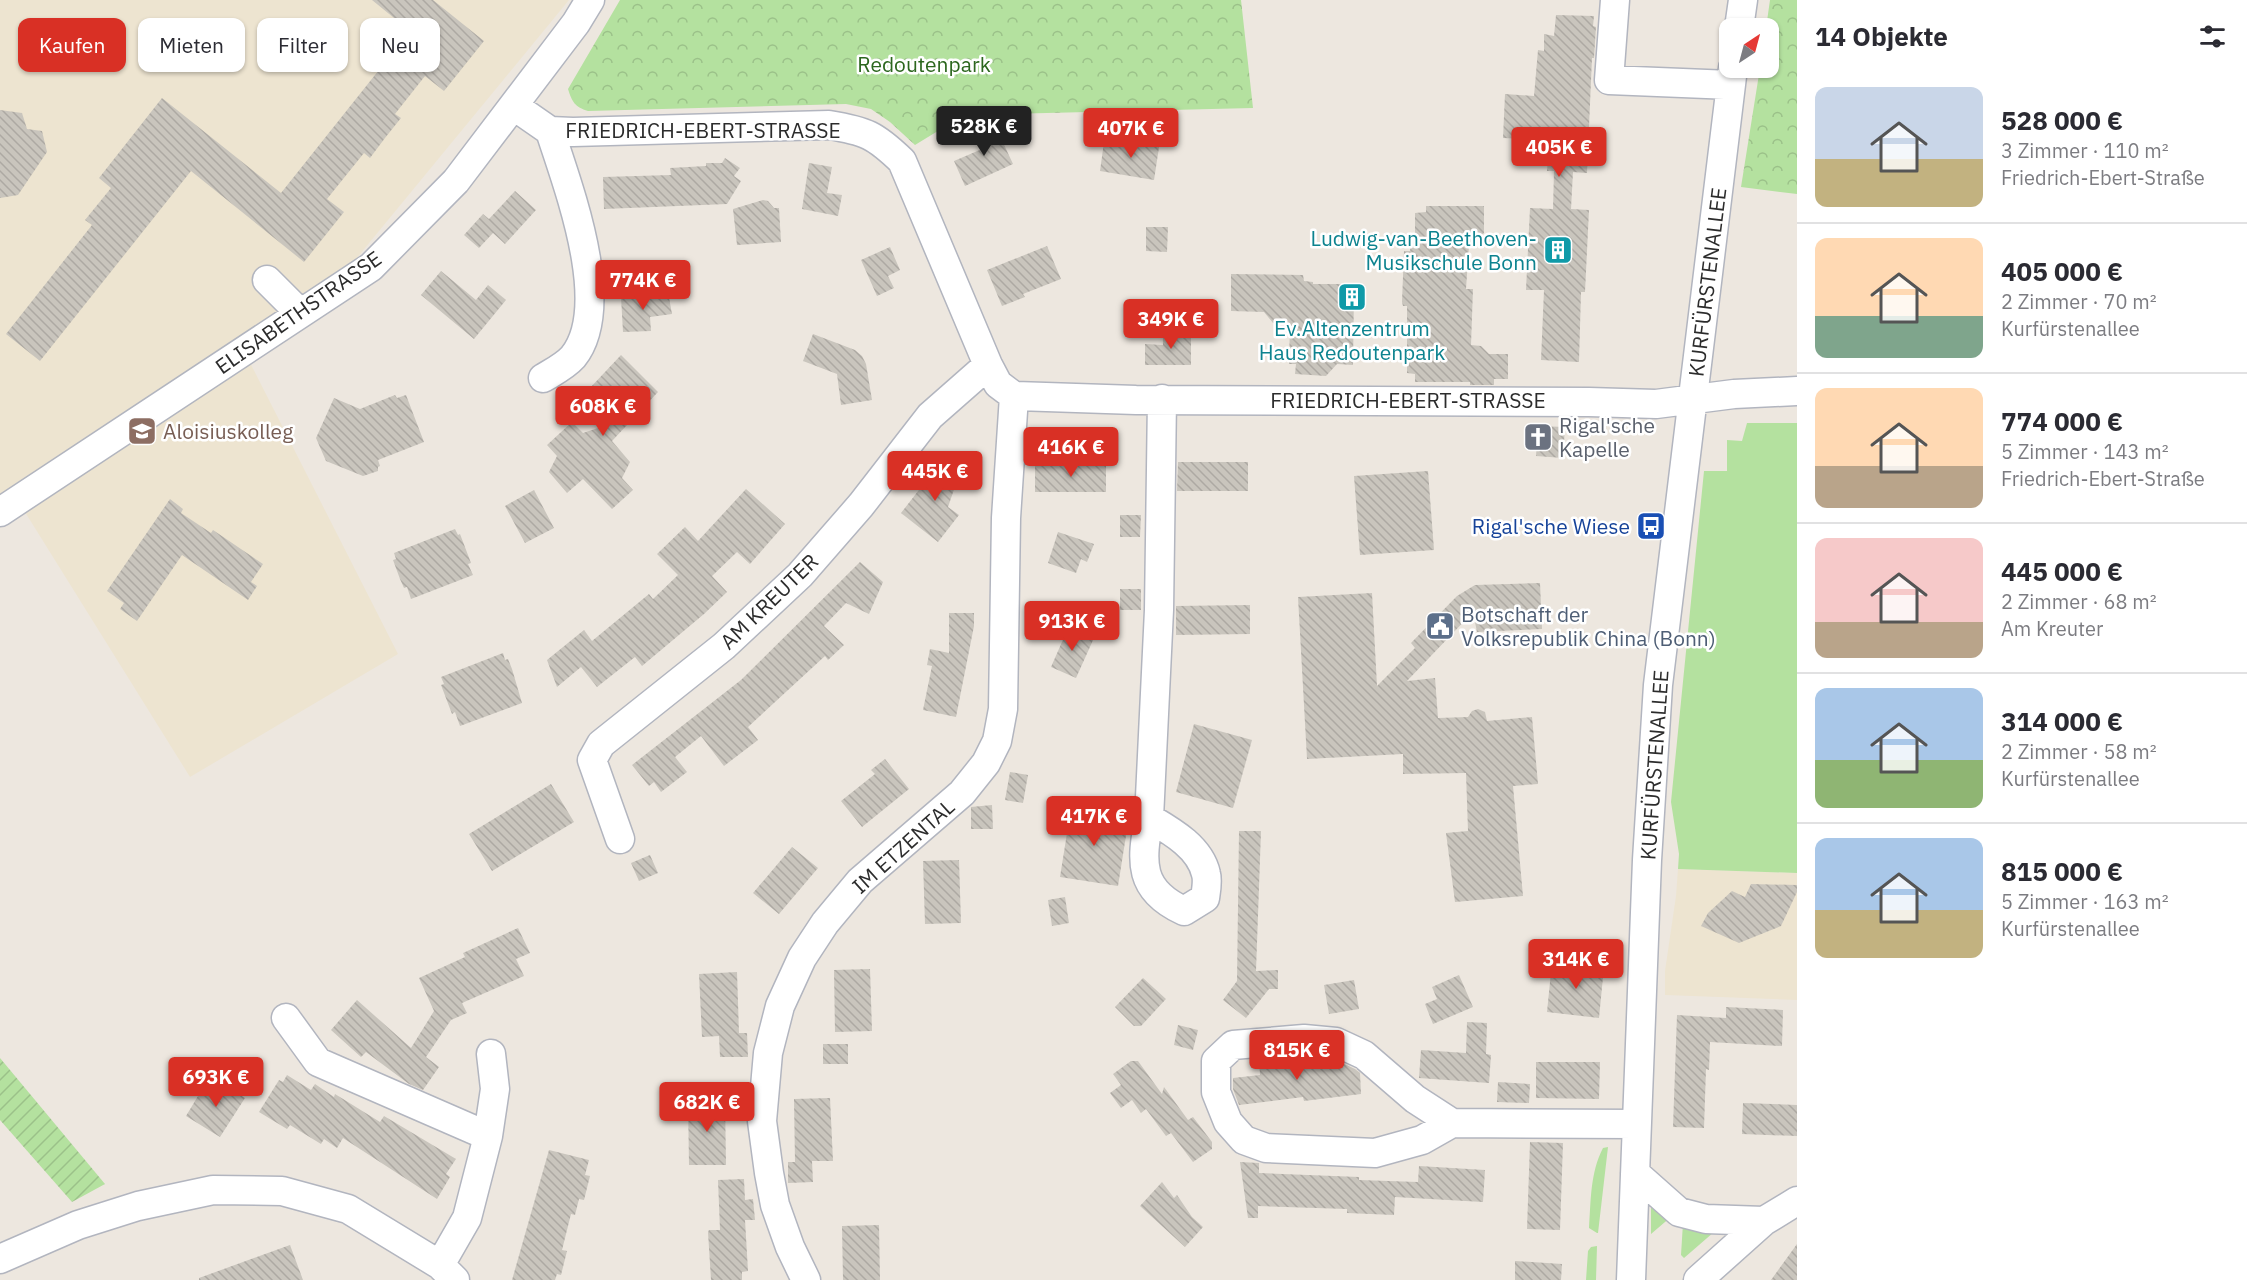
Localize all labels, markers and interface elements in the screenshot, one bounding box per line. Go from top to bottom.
chip: Kaufen [18,18,126,72]
chip: Mieten [138,18,245,72]
chip: Filter [257,18,348,72]
chip: Neu [360,18,440,72]
north arrow [1719,18,1779,78]
map controls [1719,18,1779,78]
text: 14 Objekte [1815,19,1948,53]
icon: filters [2196,20,2229,53]
park label: Redoutenpark [857,50,991,78]
text: 528 000 € [2001,103,2123,137]
pin: 528K € [935,106,1033,157]
pin: 407K € [1082,108,1180,159]
icon: home [1863,111,1935,183]
text: 528K € [950,112,1018,139]
text: 407K € [1097,114,1165,141]
street label: FRIEDRICH-EBERT-STRASSE [565,116,841,144]
pin: 405K € [1510,127,1608,178]
text: 405K € [1525,133,1593,160]
text: 3 Zimmer · 110 m² [2001,137,2169,164]
text: Friedrich-Ebert-Straße [2001,164,2205,191]
street label: KURFÜRSTENALLEE [1682,186,1732,378]
place label: Ludwig-van-Beethoven- Musikschule Bonn [1311,224,1537,276]
building icon: Ludwig-van-Beethoven- Musikschule Bonn [1542,234,1574,266]
street label: ELISABETHSTRASSE [209,244,387,380]
text: 405 000 € [2001,254,2123,288]
pin: 774K € [594,260,692,311]
icon: home [1863,262,1935,334]
text: 774K € [609,266,677,293]
building icon: Ev.Altenzentrum Haus Redoutenpark [1336,281,1368,313]
text: 2 Zimmer · 70 m² [2001,288,2157,315]
pin: 349K € [1122,299,1220,350]
text: 349K € [1137,305,1205,332]
place label: Ev.Altenzentrum Haus Redoutenpark [1259,314,1445,366]
text: Kurfürstenallee [2001,315,2140,342]
pin: 608K € [554,386,652,437]
street label: FRIEDRICH-EBERT-STRASSE [1270,386,1546,414]
text: 608K € [569,392,637,419]
text: 774 000 € [2001,404,2123,438]
place label: Rigal'sche Kapelle [1559,411,1655,463]
icon: home [1863,412,1935,484]
school or university icon: Aloisiuskolleg [126,415,158,447]
place label: Aloisiuskolleg [163,417,293,445]
church icon: Rigal'sche Kapelle [1522,421,1554,453]
pin: 416K € [1022,427,1120,478]
text: 416K € [1037,433,1105,460]
text: 5 Zimmer · 143 m² [2001,438,2169,465]
pin: 445K € [886,451,984,502]
text: 445K € [901,457,969,484]
text: Friedrich-Ebert-Straße [2001,465,2205,492]
bus stop icon: Rigal'sche Wiese [1635,510,1667,542]
place label: Rigal'sche Wiese [1472,512,1630,540]
street label: AM KREUTER [714,547,824,655]
text: 445 000 € [2001,554,2123,588]
icon: home [1863,562,1935,634]
text: 2 Zimmer · 68 m² [2001,588,2157,615]
place label: Botschaft der Volksrepublik China (Bonn) [1461,600,1716,652]
pin: 913K € [1023,601,1121,652]
text: 913K € [1038,607,1106,634]
public building icon: Botschaft der Volksrepublik China (Bonn) [1424,610,1456,642]
text: Am Kreuter [2001,615,2103,642]
street label: KURFÜRSTENALLEE [1633,669,1675,861]
text: 314 000 € [2001,704,2123,738]
icon: home [1863,712,1935,784]
text: 2 Zimmer · 58 m² [2001,738,2157,765]
text: Kurfürstenallee [2001,765,2140,792]
street label: IM ETZENTAL [846,793,960,899]
pin: 417K € [1045,796,1143,847]
text: 417K € [1060,802,1128,829]
text: 815 000 € [2001,854,2123,888]
icon: home [1863,862,1935,934]
text: 5 Zimmer · 163 m² [2001,888,2169,915]
text: Kurfürstenallee [2001,915,2140,942]
pin: 314K € [1527,939,1625,990]
text: 314K € [1542,945,1610,972]
pin: 815K € [1248,1030,1346,1081]
text: 815K € [1263,1036,1331,1063]
pin: 693K € [167,1057,265,1108]
text: 693K € [182,1063,250,1090]
pin: 682K € [658,1082,756,1133]
text: 682K € [673,1088,741,1115]

